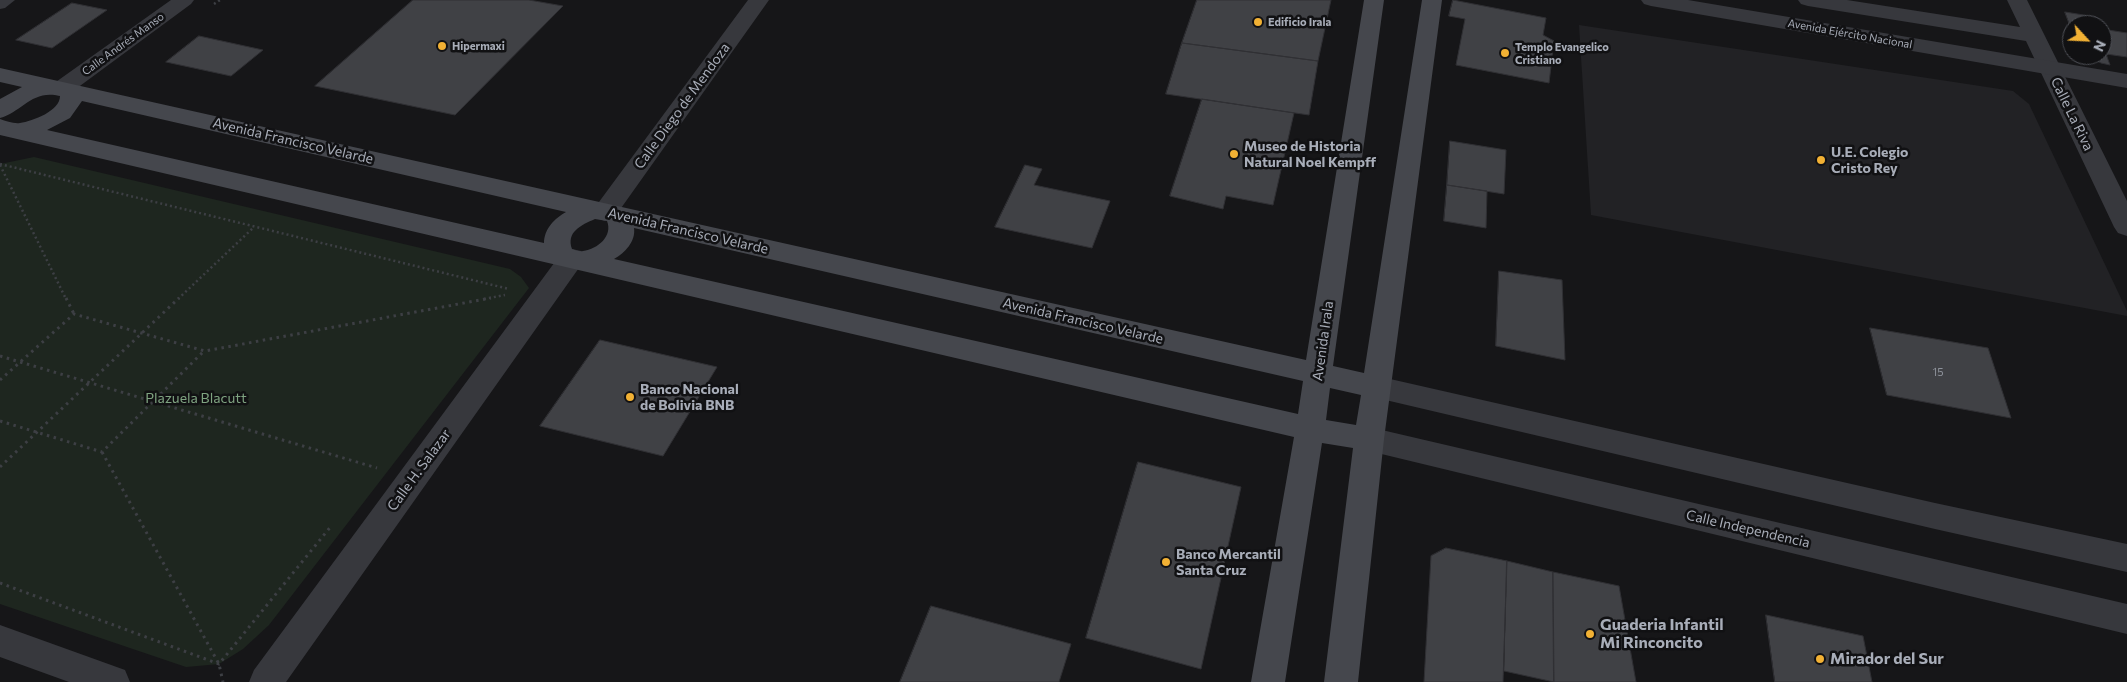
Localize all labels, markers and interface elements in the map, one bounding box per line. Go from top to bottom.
street label: Calle Andrés Manso [79,10,167,78]
place label: Edificio Irala [1268,15,1331,29]
north arrow [2062,15,2112,65]
marker: Edificio Irala [1252,16,1264,28]
street label: Avenida Ejército Nacional [1787,17,1913,51]
text: N [2090,38,2110,54]
place label: Hipermaxi [452,39,505,53]
marker: Hipermaxi [436,40,448,52]
street label: Calle Diego de Mendoza [631,40,733,172]
place label: Templo Evangelico Cristiano [1515,40,1609,66]
marker: Templo Evangelico Cristiano [1499,47,1511,59]
street label: Calle La Riva [2047,75,2097,153]
street label: Avenida Francisco Velarde [211,114,375,168]
place label: Museo de Historia Natural Noel Kempff [1244,138,1376,170]
place label: U.E. Colegio Cristo Rey [1831,144,1908,176]
marker: Museo de Historia Natural Noel Kempff [1228,148,1240,160]
marker: U.E. Colegio Cristo Rey [1815,154,1827,166]
street label: Avenida Francisco Velarde [606,204,770,258]
street label: Avenida Francisco Velarde [1001,294,1165,348]
street label: Avenida Irala [1309,300,1337,382]
house number: 15 [1932,365,1944,379]
place label: Banco Nacional de Bolivia BNB [640,381,739,414]
park label: Plazuela Blacutt [145,390,247,406]
marker: Banco Nacional de Bolivia BNB [624,391,636,403]
street label: Calle H. Salazar [384,426,454,514]
street label: Calle Independencia [1684,507,1812,551]
place label: Banco Mercantil Santa Cruz [1176,546,1281,578]
marker: Banco Mercantil Santa Cruz [1160,556,1172,568]
place label: Guaderia Infantil Mi Rinconcito [1600,615,1723,653]
marker: Guaderia Infantil Mi Rinconcito [1584,628,1596,640]
place label: Mirador del Sur [1830,649,1944,669]
marker: Mirador del Sur [1814,653,1826,665]

